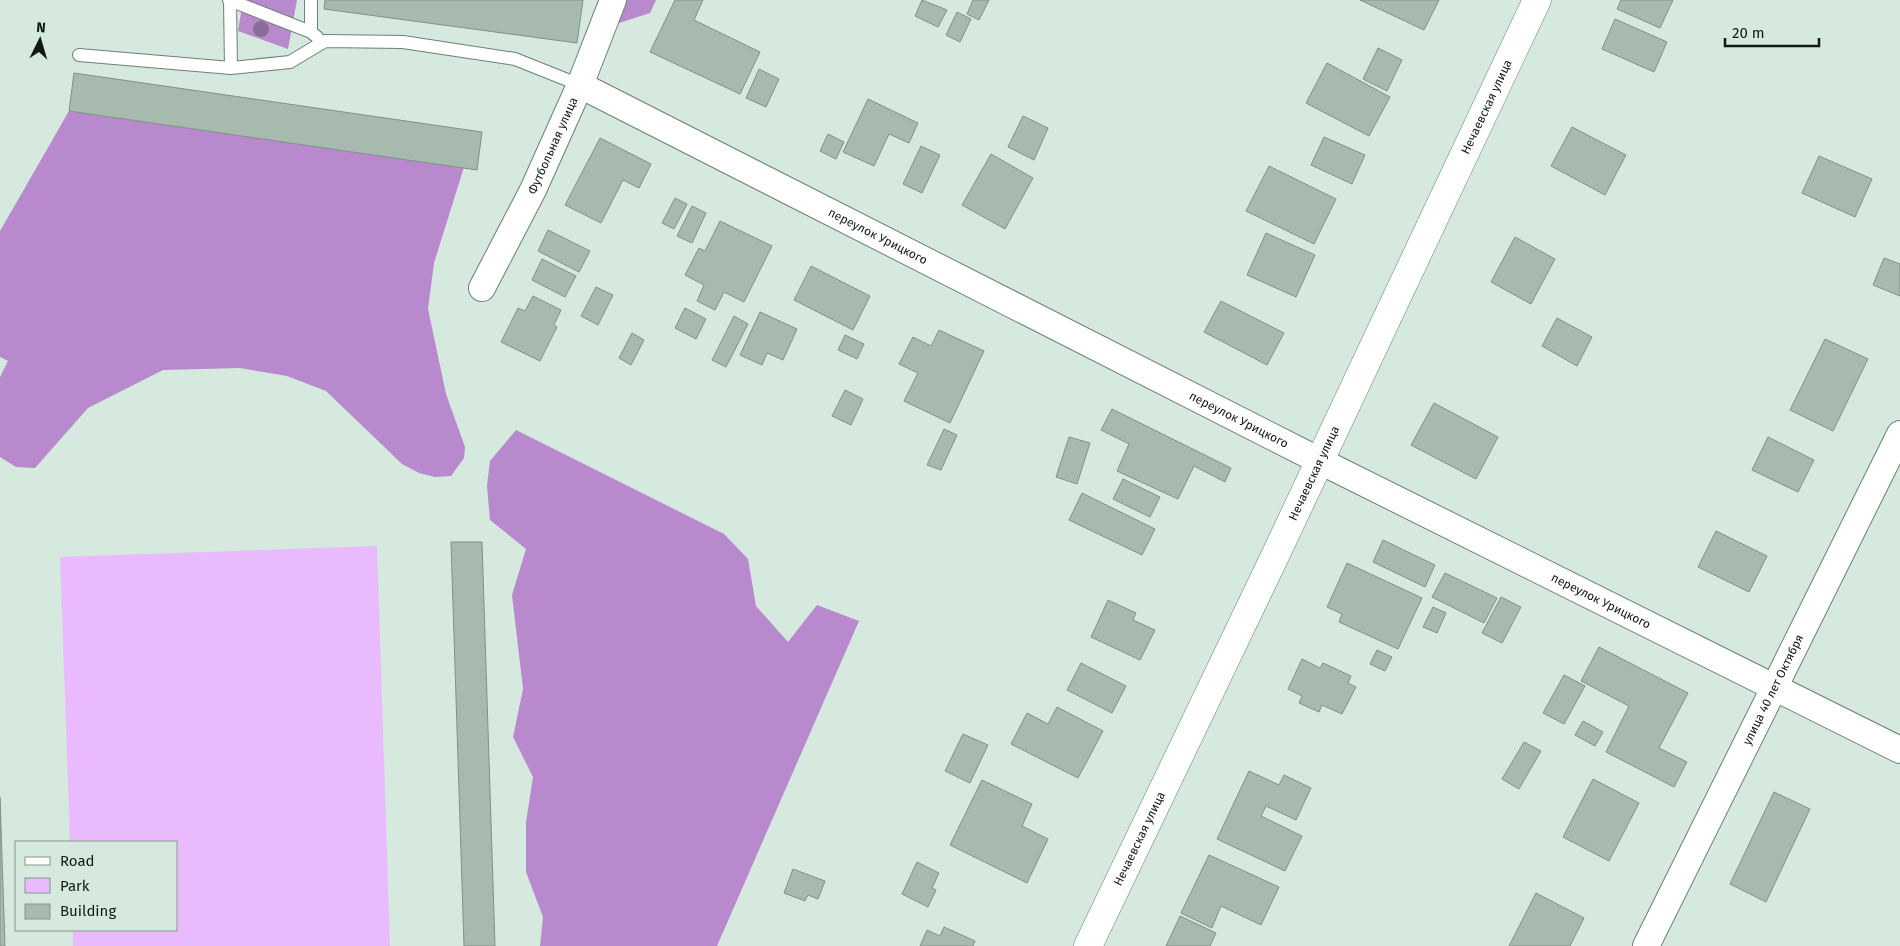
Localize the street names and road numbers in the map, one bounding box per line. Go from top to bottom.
street label: Нечаевская улица [1458,57,1515,156]
street label: Футбольная улица [525,95,581,196]
street label: переулок Урицкого [826,205,930,267]
street label: переулок Урицкого [1187,389,1291,451]
street label: Нечаевская улица [1286,424,1342,523]
street label: переулок Урицкого [1549,570,1653,632]
street label: улица 40 лет Октября [1740,632,1806,747]
street label: Нечаевская улица [1111,789,1168,888]

